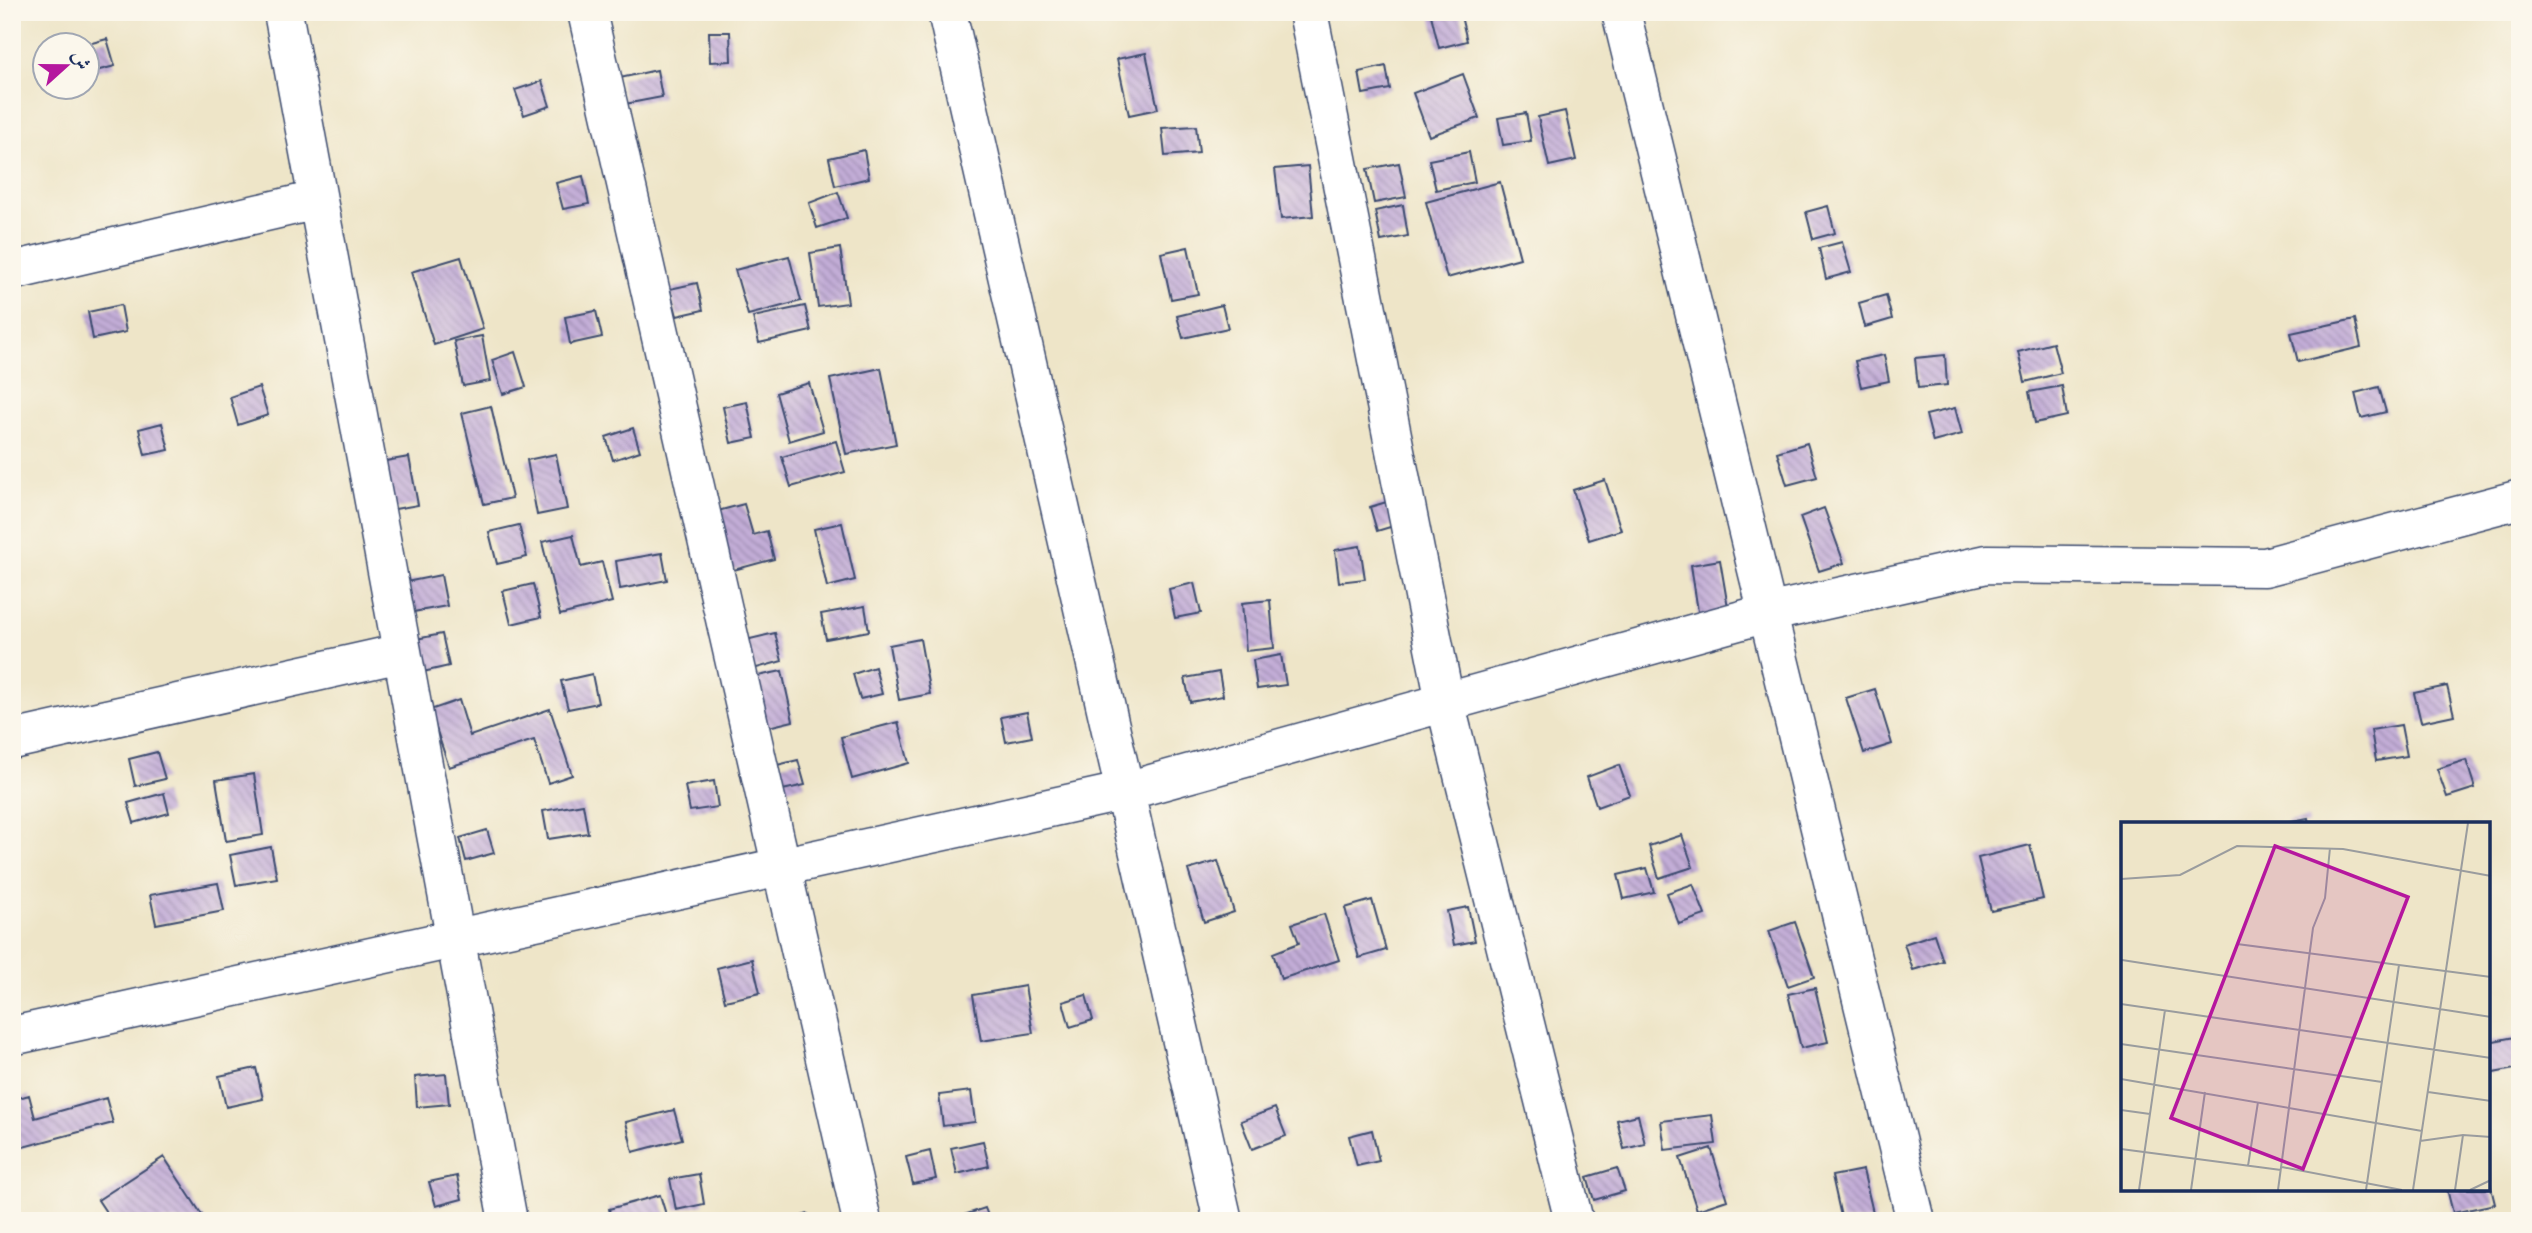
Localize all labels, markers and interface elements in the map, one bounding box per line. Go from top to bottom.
north arrow [32,32,102,102]
text: ش [67,47,96,73]
inset map [2121,822,2490,1191]

